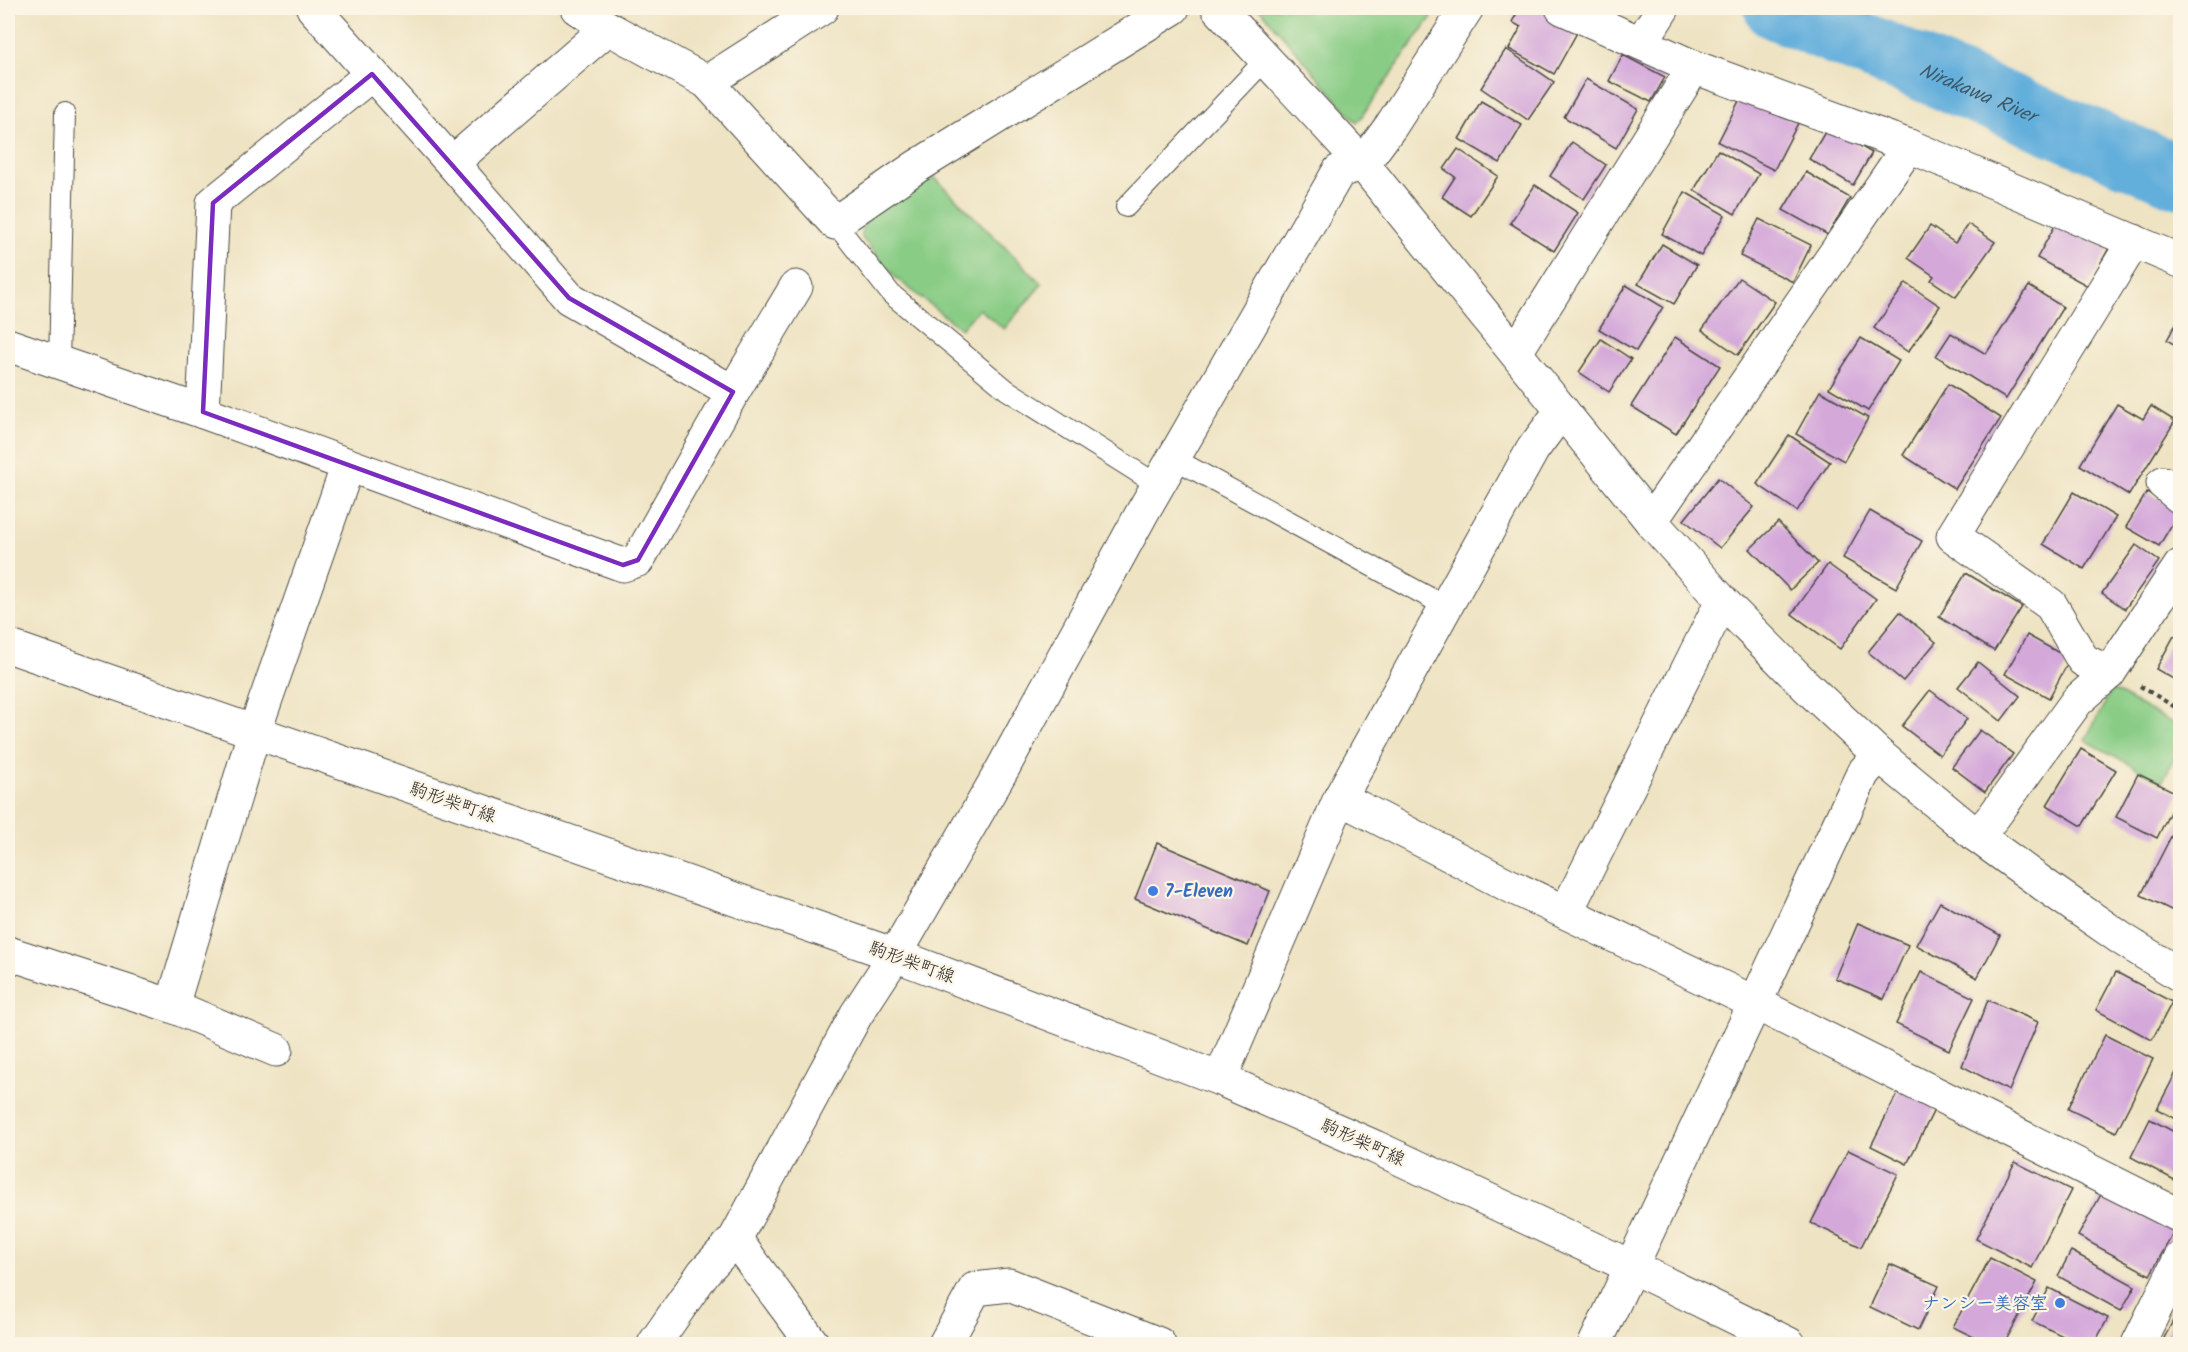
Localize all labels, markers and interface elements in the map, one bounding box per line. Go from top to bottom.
water label: Nirakawa River [1914,56,2045,135]
street label: 駒形柴町線 [405,775,500,832]
place label: 7-Eleven [1165,878,1233,907]
marker: 7-Eleven [1146,884,1160,898]
street label: 駒形柴町線 [864,934,959,992]
street label: 駒形柴町線 [1315,1112,1409,1175]
place label: ナンシー美容室 [1922,1290,2048,1319]
marker: ナンシー美容室 [2053,1296,2067,1310]

